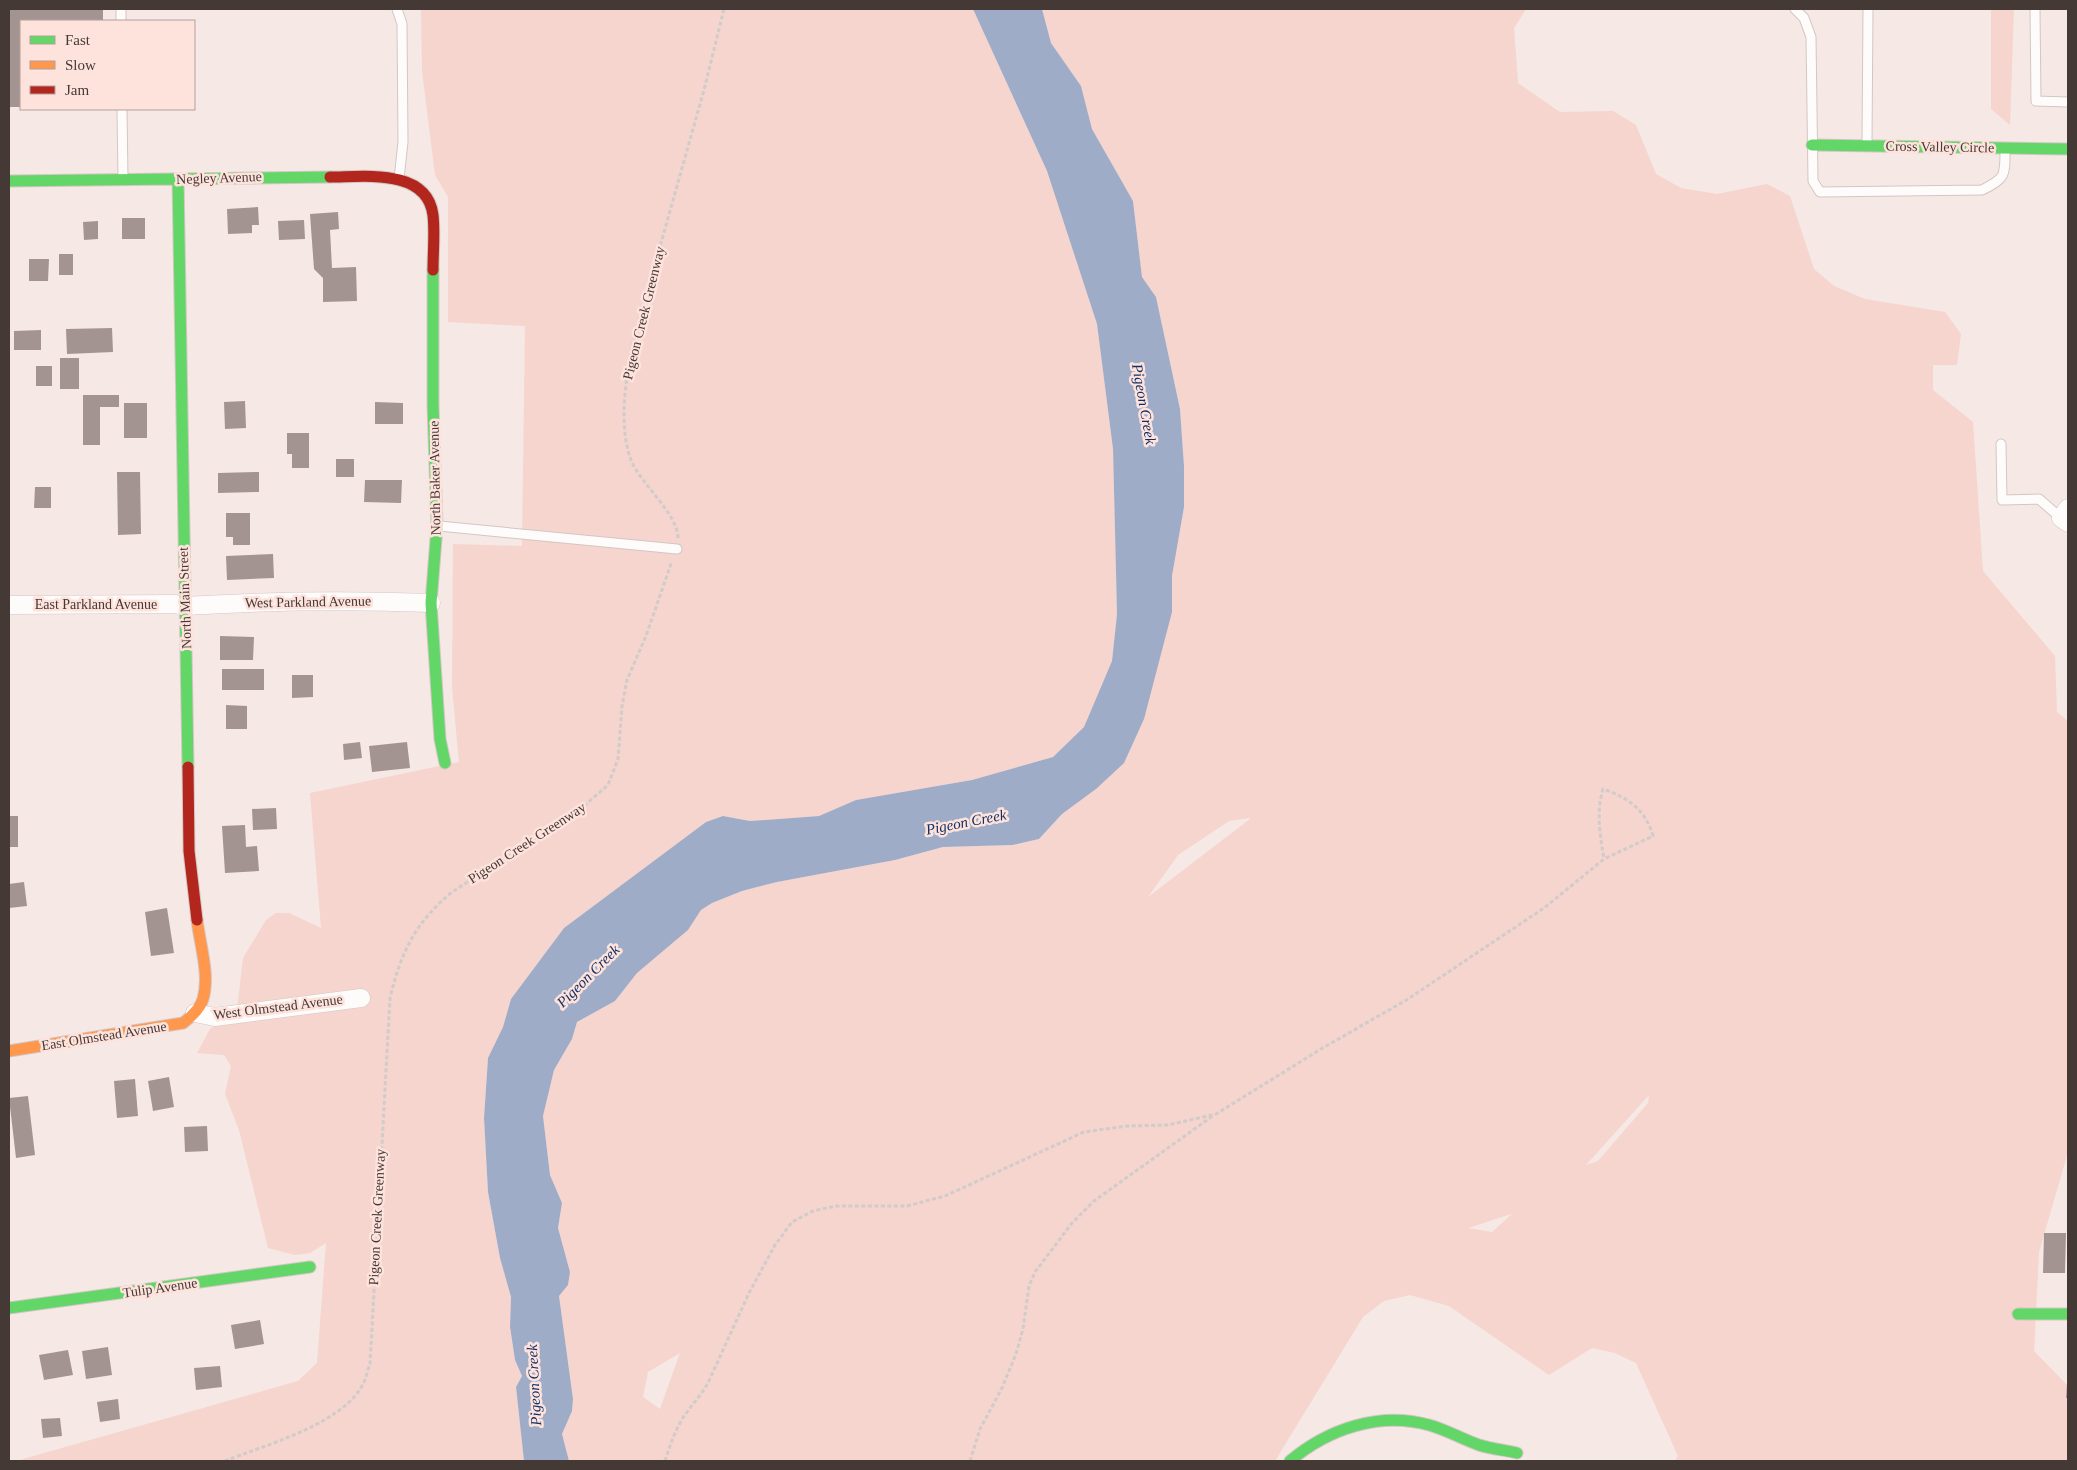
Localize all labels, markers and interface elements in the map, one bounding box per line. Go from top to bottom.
legend [20,20,195,110]
text: Fast [65,32,91,48]
text: Slow [65,57,96,73]
text: Jam [65,82,89,98]
street label: Cross Valley Circle [1886,139,1994,155]
street label: Negley Avenue [176,169,262,187]
street label: Pigeon Creek Greenway [620,245,668,381]
water label: Pigeon Creek [1129,361,1159,446]
street label: North Baker Avenue [426,420,444,536]
street label: North Main Street [176,547,194,649]
street label: West Parkland Avenue [245,593,371,611]
street label: East Parkland Avenue [35,597,157,612]
street label: Pigeon Creek Greenway [466,799,588,887]
water label: Pigeon Creek [923,806,1008,838]
water label: Pigeon Creek [553,941,623,1011]
street label: West Olmstead Avenue [213,992,343,1022]
street label: East Olmstead Avenue [40,1019,168,1053]
street label: Pigeon Creek Greenway [366,1148,388,1286]
street label: Tulip Avenue [122,1275,198,1301]
water label: Pigeon Creek [524,1344,544,1427]

